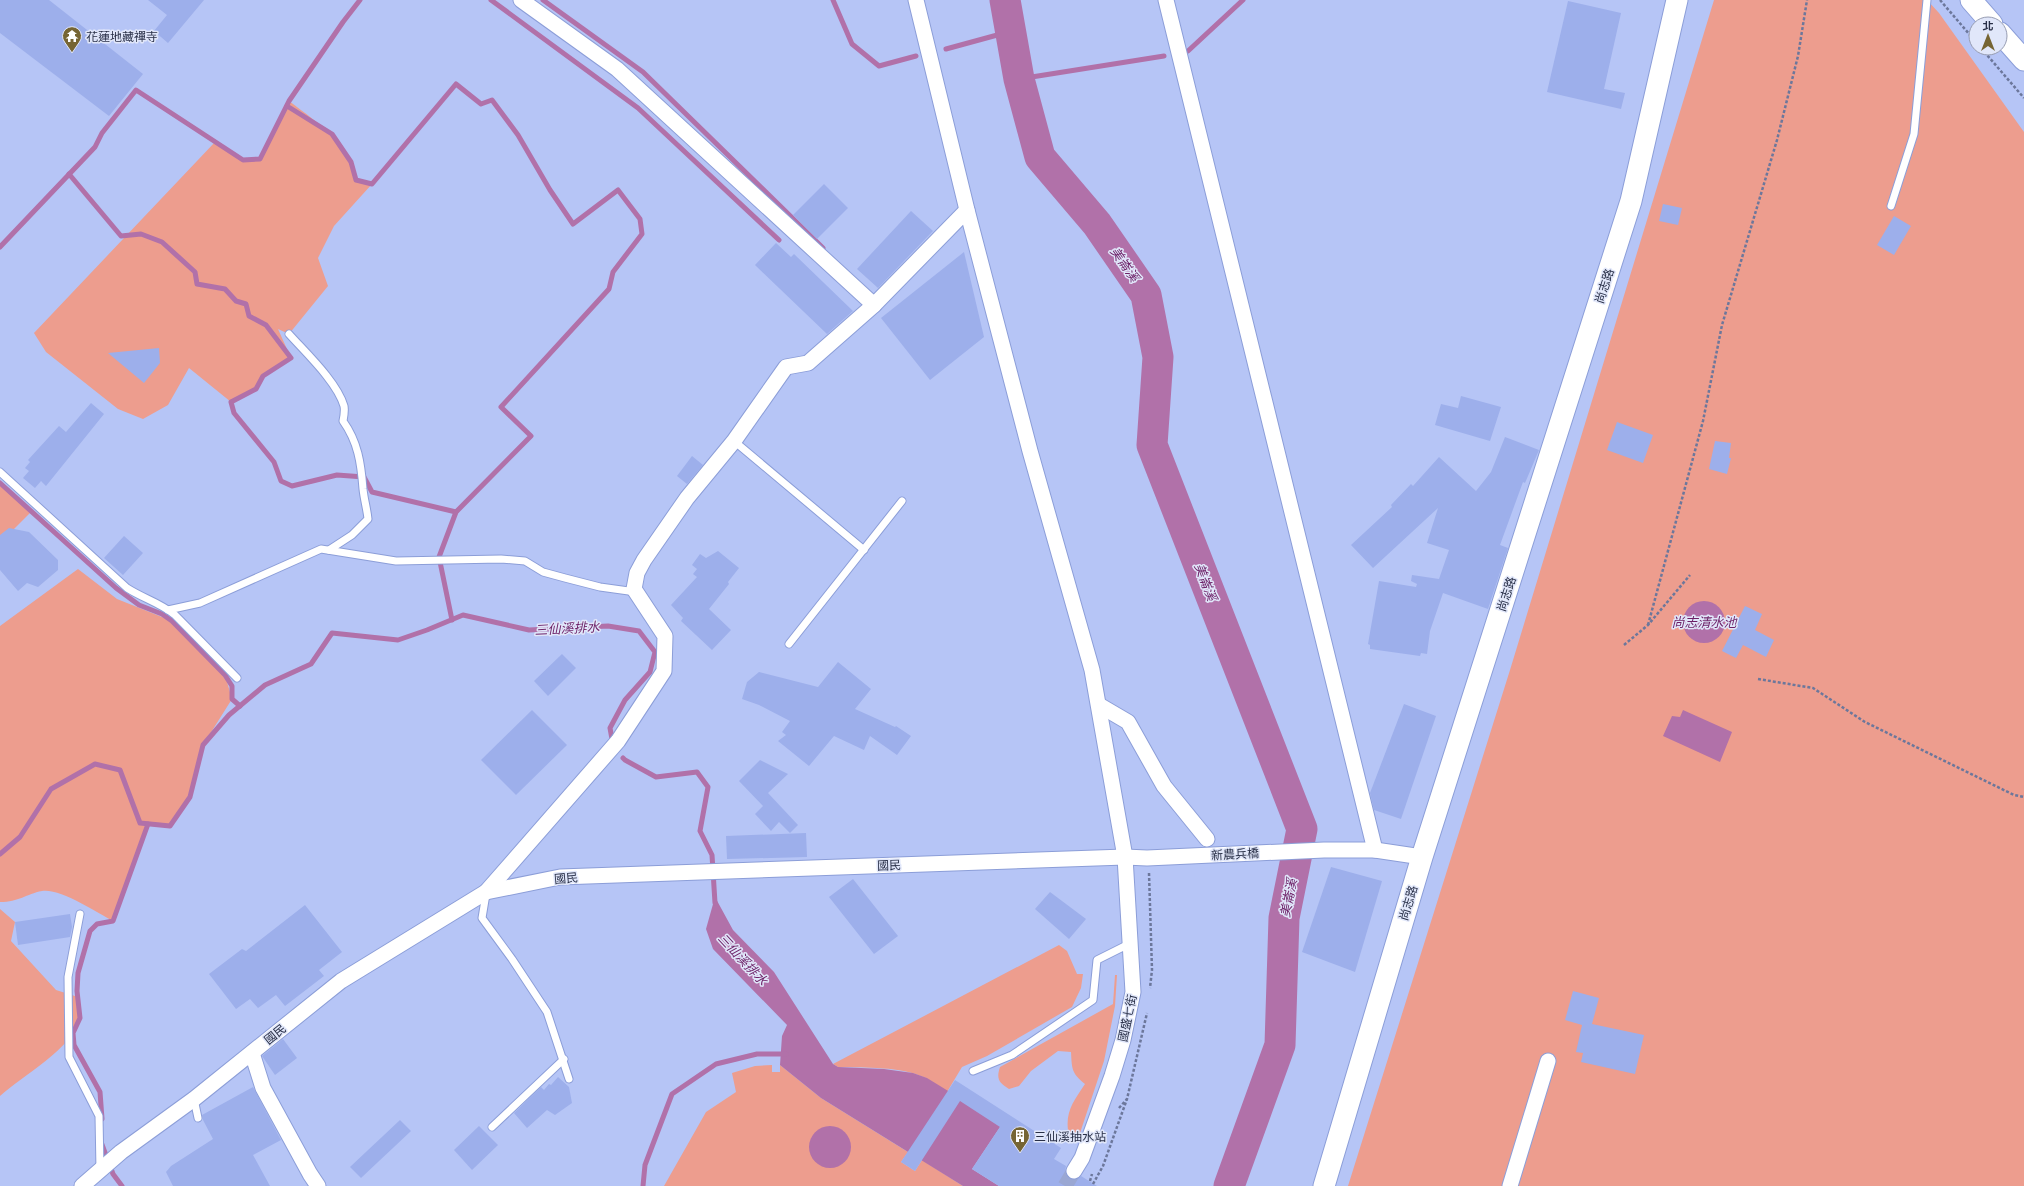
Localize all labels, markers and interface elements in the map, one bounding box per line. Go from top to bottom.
north arrow [1968,16,2008,56]
text: 北 [1983,18,1994,33]
temple icon: 花蓮地藏禪寺 [61,25,83,53]
place label: 花蓮地藏禪寺 [86,28,158,45]
water label: 美崙溪 [1106,243,1145,287]
street label: 尚志路 [1590,266,1618,306]
water label: 美崙溪 [1191,561,1222,605]
street label: 尚志路 [1492,574,1520,614]
water label: 尚志清水池 [1671,613,1738,631]
water label: 三仙溪排水 [534,617,601,639]
street label: 新農兵橋 [1211,844,1259,864]
street label: 國民 [877,856,901,874]
street label: 國民 [553,868,579,888]
water label: 美崙溪 [1275,875,1301,919]
street label: 尚志路 [1395,883,1421,923]
water label: 三仙溪排水 [714,929,772,990]
street label: 國盛七街 [1114,993,1140,1043]
street label: 國民 [260,1020,290,1048]
building icon: 三仙溪抽水站 [1009,1125,1031,1153]
place label: 三仙溪抽水站 [1034,1128,1106,1145]

